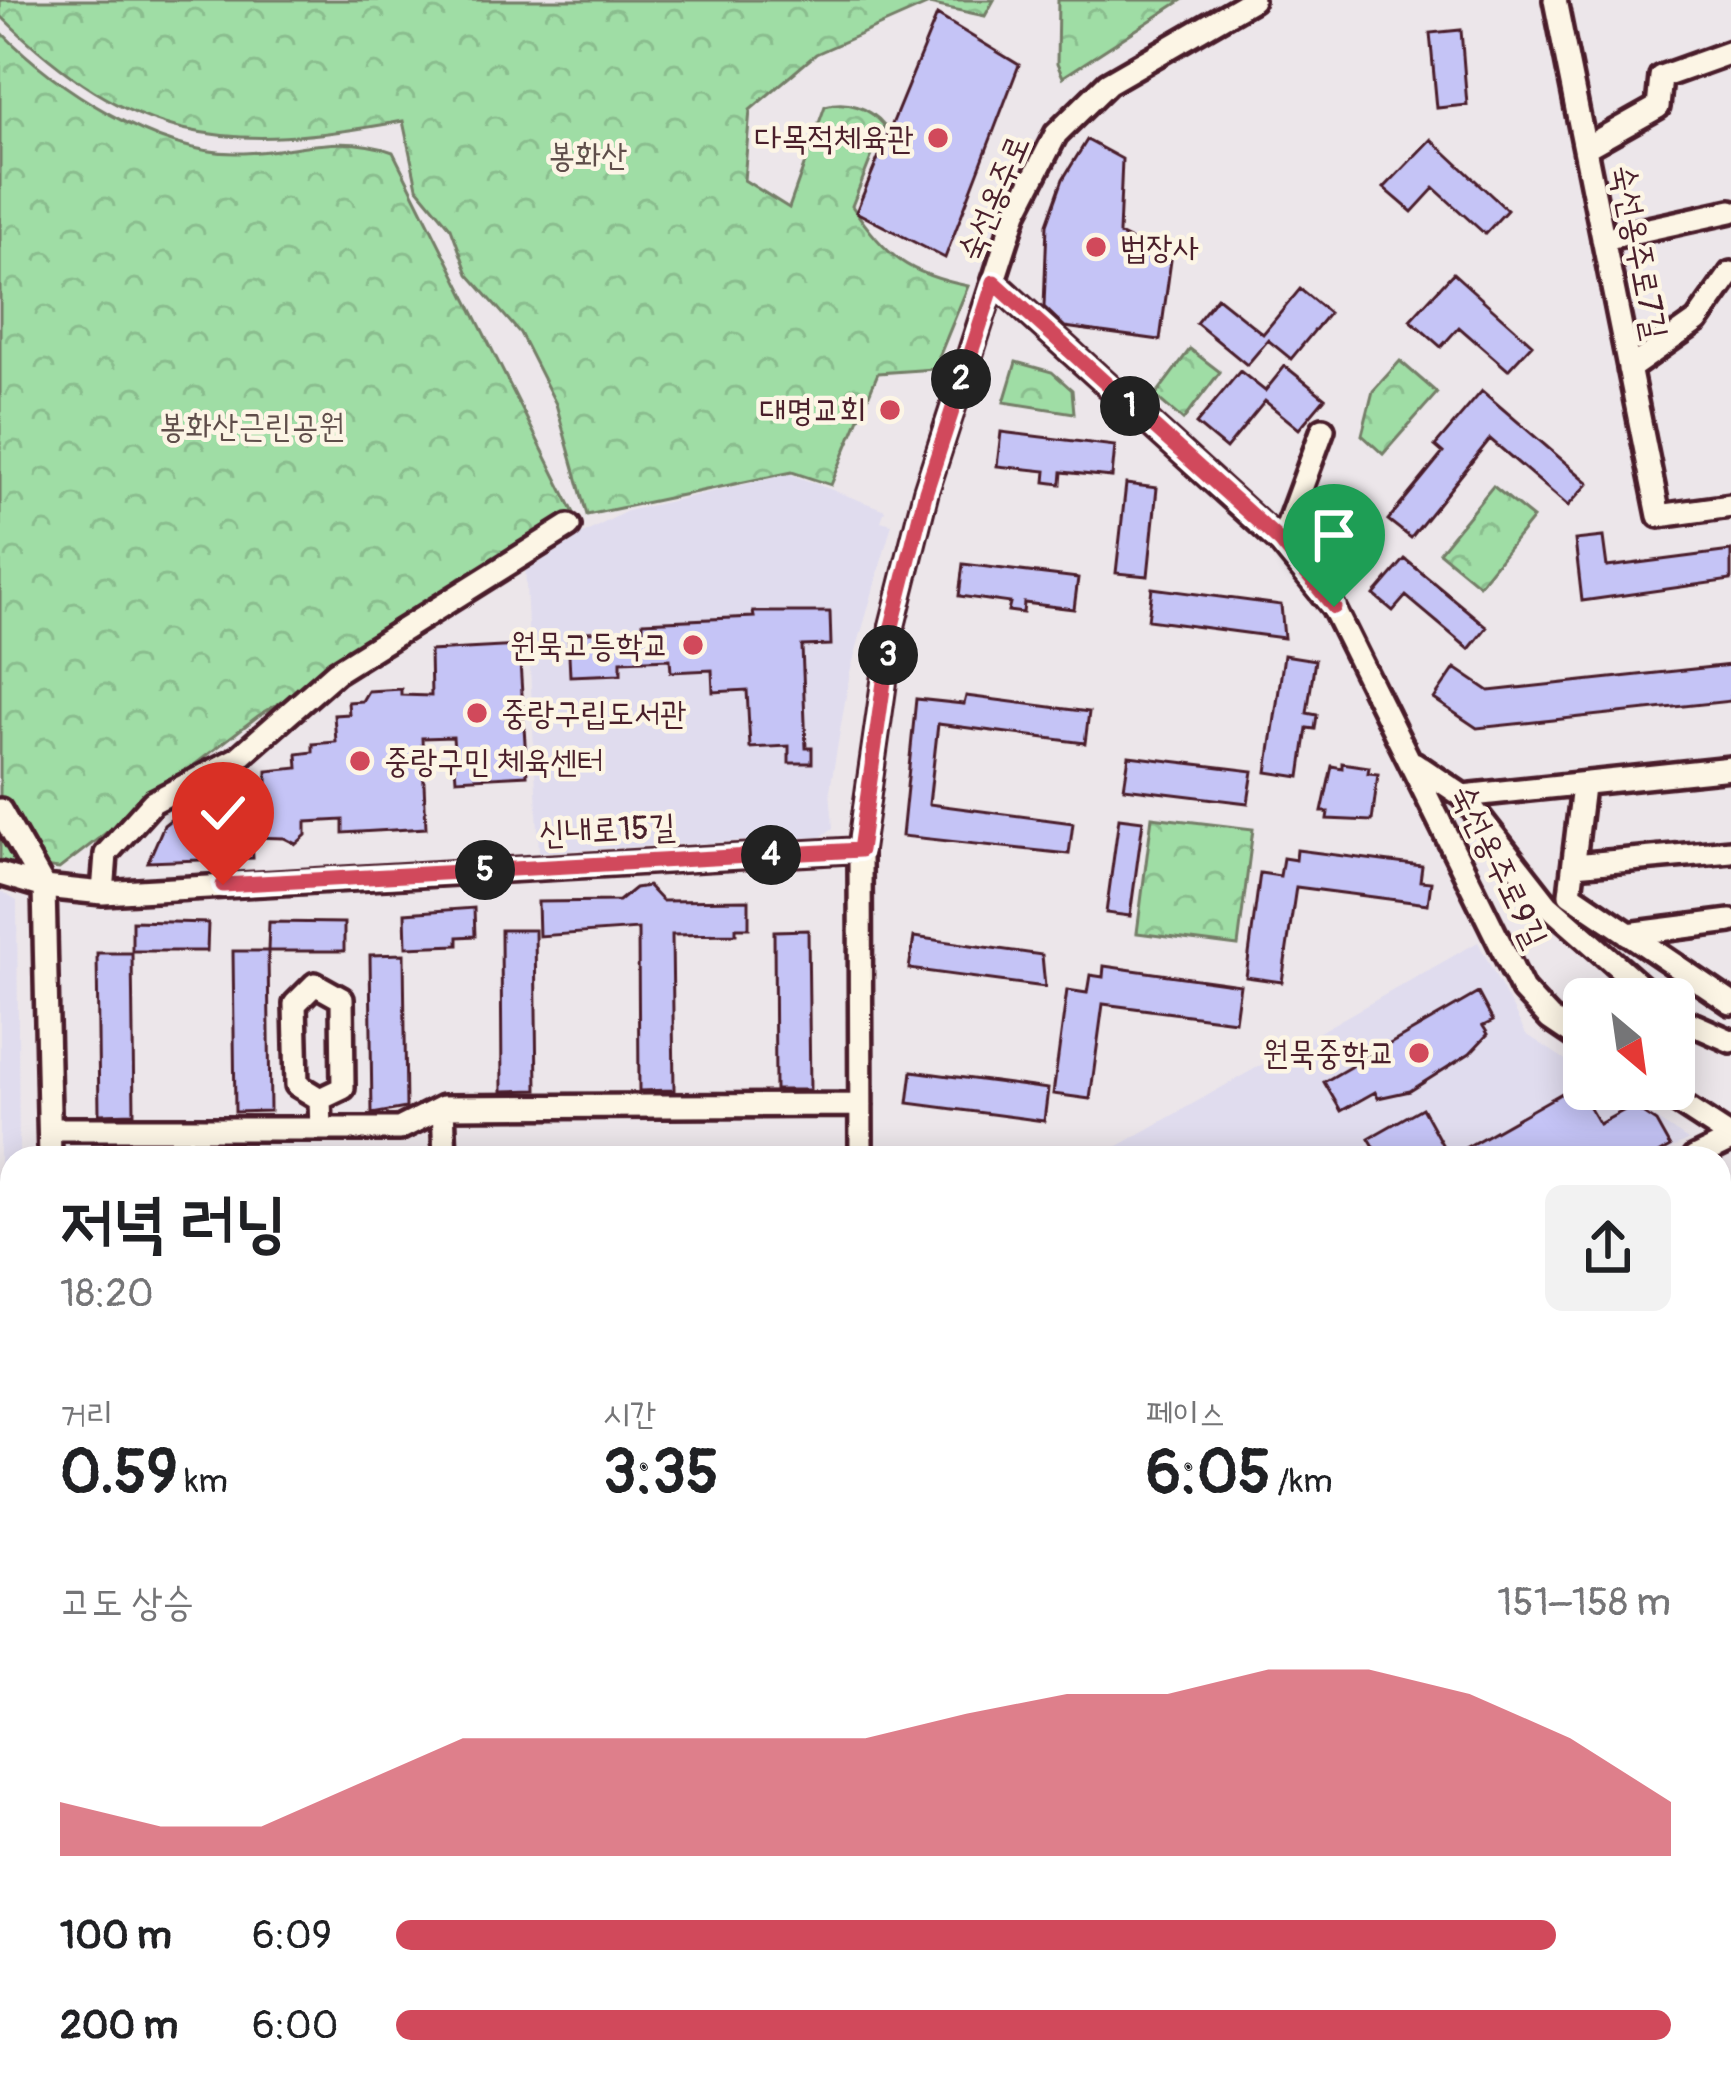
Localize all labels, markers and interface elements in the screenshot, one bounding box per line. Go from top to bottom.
place label: 다목적체육관 [755,118,914,159]
marker: 다목적체육관 [925,125,951,151]
street label: 숙선옹주로 [949,129,1039,267]
park label: 봉화산 [548,135,628,176]
street label: 숙선옹주로7길 [1602,161,1676,343]
place label: 법장사 [1120,227,1200,268]
marker: 법장사 [1083,234,1109,260]
pin: 2 [931,349,991,409]
text: 2 [952,358,970,399]
pin: 1 [1100,376,1160,436]
text: 1 [1124,385,1136,426]
place label: 대명교회 [760,390,866,431]
marker: 대명교회 [877,397,903,423]
park label: 봉화산근린공원 [159,406,345,447]
pin [1283,484,1385,607]
icon: arrive [1301,502,1367,568]
place label: 원묵고등학교 [510,625,669,666]
pin: 3 [858,625,918,685]
marker: 원묵고등학교 [680,632,706,658]
text: 3 [879,634,897,675]
place label: 중랑구립도서관 [501,693,687,734]
marker: 중랑구립도서관 [464,700,490,726]
place label: 중랑구민 체육센터 [384,741,604,782]
marker: 중랑구민 체육센터 [347,748,373,774]
pin [172,762,274,885]
street label: 숙선옹주로9길 [1442,778,1556,954]
icon: check [190,780,256,846]
street label: 신내로15길 [538,806,676,854]
pin: 4 [741,825,801,885]
text: 4 [761,834,781,875]
pin: 5 [455,840,515,900]
text: 5 [476,849,494,890]
north arrow [1563,978,1695,1110]
map controls [1563,978,1695,1110]
place label: 원묵중학교 [1262,1033,1395,1074]
marker: 원묵중학교 [1406,1040,1432,1066]
text: 저녁 러닝 [60,1182,287,1265]
button: share [1545,1185,1671,1311]
text: 18:20 [60,1269,154,1318]
text: 거리 [60,1394,113,1435]
text: 시간 [603,1394,656,1435]
text: 페이스 [1146,1394,1226,1435]
text: 0.59 [60,1436,178,1511]
text: 3:35 [603,1436,719,1511]
text: 6:05 [1146,1436,1270,1511]
text: km [178,1461,228,1502]
text: /km [1270,1461,1333,1502]
text: 고도 상승 [60,1578,194,1627]
text: 151–158 m [1497,1578,1671,1627]
text: 100 m [60,1911,172,1960]
text: 6:09 [252,1911,332,1960]
text: 200 m [60,2001,178,2050]
text: 6:00 [252,2001,338,2050]

